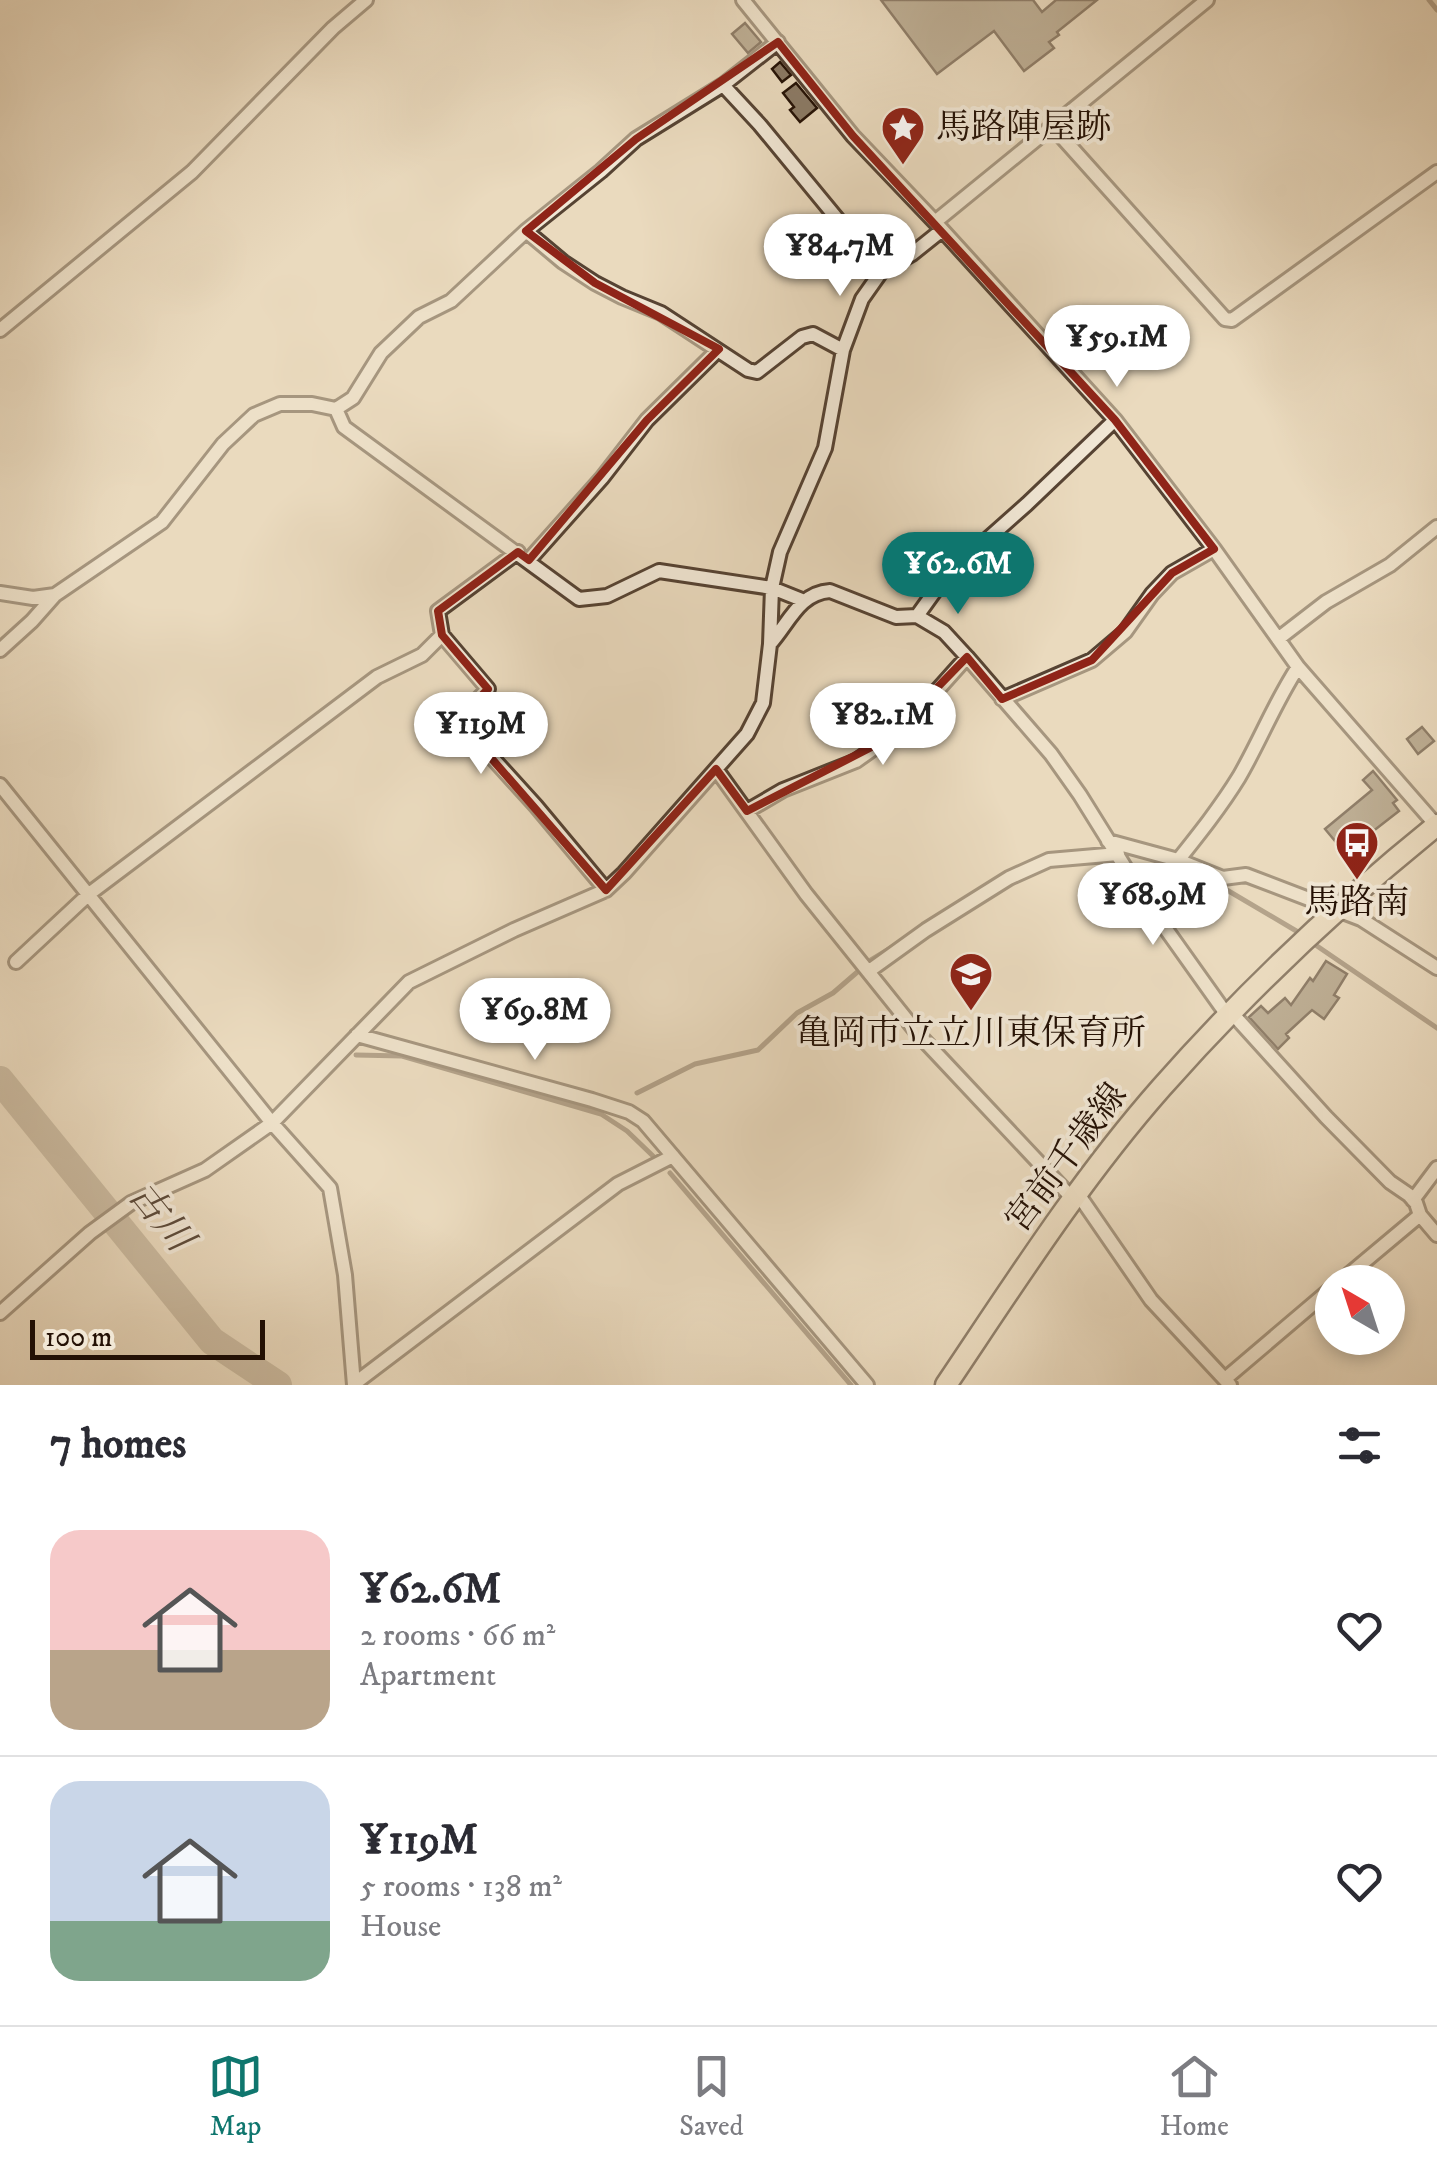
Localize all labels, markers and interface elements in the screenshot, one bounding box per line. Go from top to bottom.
place icon: 馬路陣屋跡 [880,105,926,166]
place label: 馬路陣屋跡 [936,106,1111,150]
pin: ¥84.7M [759,214,921,299]
text: ¥84.7M [786,226,894,266]
pin: ¥59.1M [1036,305,1198,390]
text: ¥59.1M [1066,317,1168,357]
pin: ¥62.6M [877,532,1039,617]
text: ¥62.6M [904,544,1012,584]
pin: ¥82.1M [802,683,964,768]
pin: ¥119M [411,692,551,777]
text: ¥82.1M [832,695,934,735]
text: ¥119M [436,704,526,744]
bus stop icon: 馬路南 [1334,820,1380,881]
pin: ¥68.9M [1072,863,1234,948]
text: ¥68.9M [1100,875,1206,915]
place label: 馬路南 [1304,881,1410,925]
school or university icon: 亀岡市立立川東保育所 [948,951,994,1012]
pin: ¥69.8M [454,978,616,1063]
text: ¥69.8M [482,990,588,1030]
place label: 亀岡市立立川東保育所 [796,1012,1146,1056]
street label: 宮前千歳線 [997,1075,1137,1241]
water label: 古川 [117,1172,205,1265]
north arrow [1315,1265,1405,1355]
map controls [1315,1265,1405,1355]
scale bar [30,1315,265,1360]
text: 100 m [45,1320,112,1355]
icon: filters [1332,1418,1387,1473]
text: 7 homes [50,1419,186,1471]
text: ¥62.6M [360,1564,502,1616]
icon: home [130,1570,250,1690]
icon: heart [1332,1603,1387,1658]
text: 2 rooms · 66 m² [360,1616,555,1656]
text: Apartment [360,1656,496,1696]
text: ¥119M [360,1815,478,1867]
icon: home [130,1821,250,1941]
icon: heart [1332,1854,1387,1909]
text: 5 rooms · 138 m² [360,1867,562,1907]
text: House [360,1907,441,1947]
tab: Map [208,2049,263,2144]
tab: Saved [679,2049,744,2144]
tab: Home [1160,2049,1229,2144]

